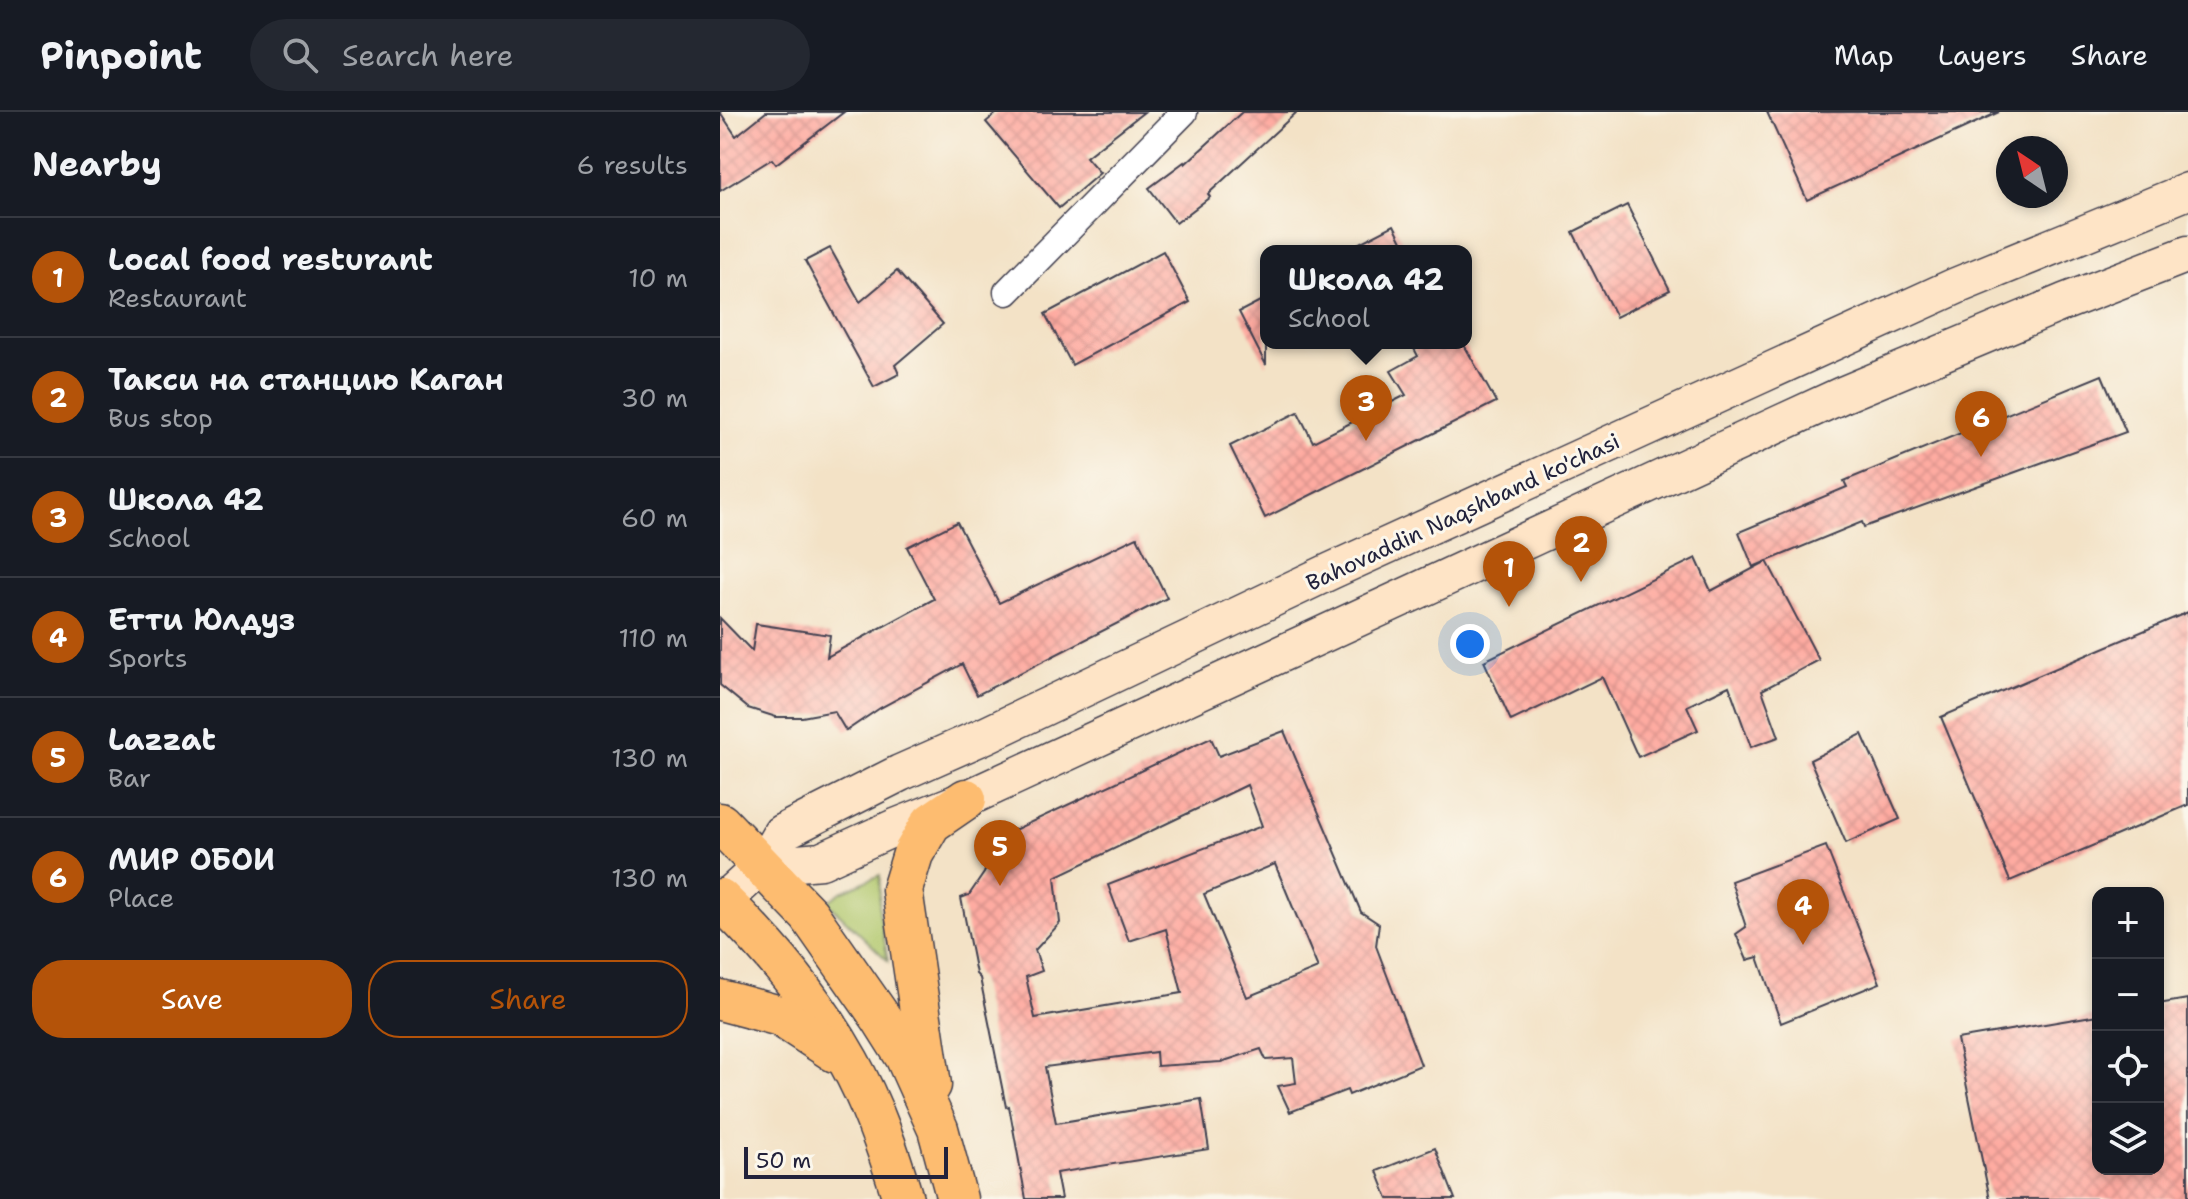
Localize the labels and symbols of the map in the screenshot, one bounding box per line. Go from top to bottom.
north arrow [1996,136,2068,208]
pin: 3 [1340,375,1392,441]
pin: 6 [1955,391,2007,457]
street label: Bahovaddin Naqshband ko'chasi [1302,426,1624,598]
pin: 2 [1555,516,1607,582]
pin: 1 [1483,541,1535,607]
your location [1450,624,1490,664]
pin: 5 [974,820,1026,886]
pin: 4 [1777,879,1829,945]
scale bar [744,1143,948,1179]

